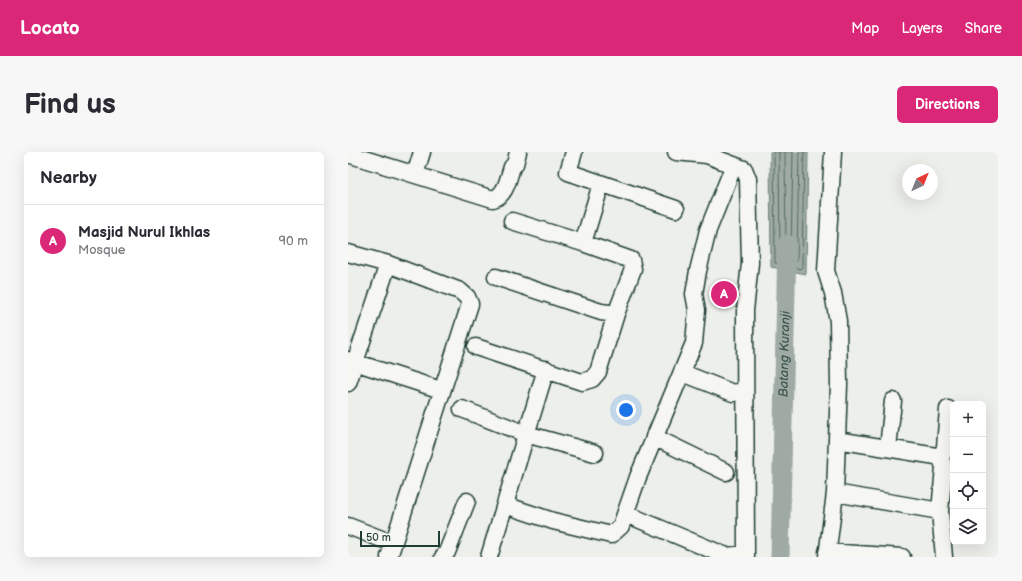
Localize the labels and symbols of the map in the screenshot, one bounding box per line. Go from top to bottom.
north arrow [902,164,938,200]
pin: A [711,279,737,309]
water label: Batang Kuranji [776,310,794,397]
your location [616,400,636,420]
scale bar [360,529,440,548]

